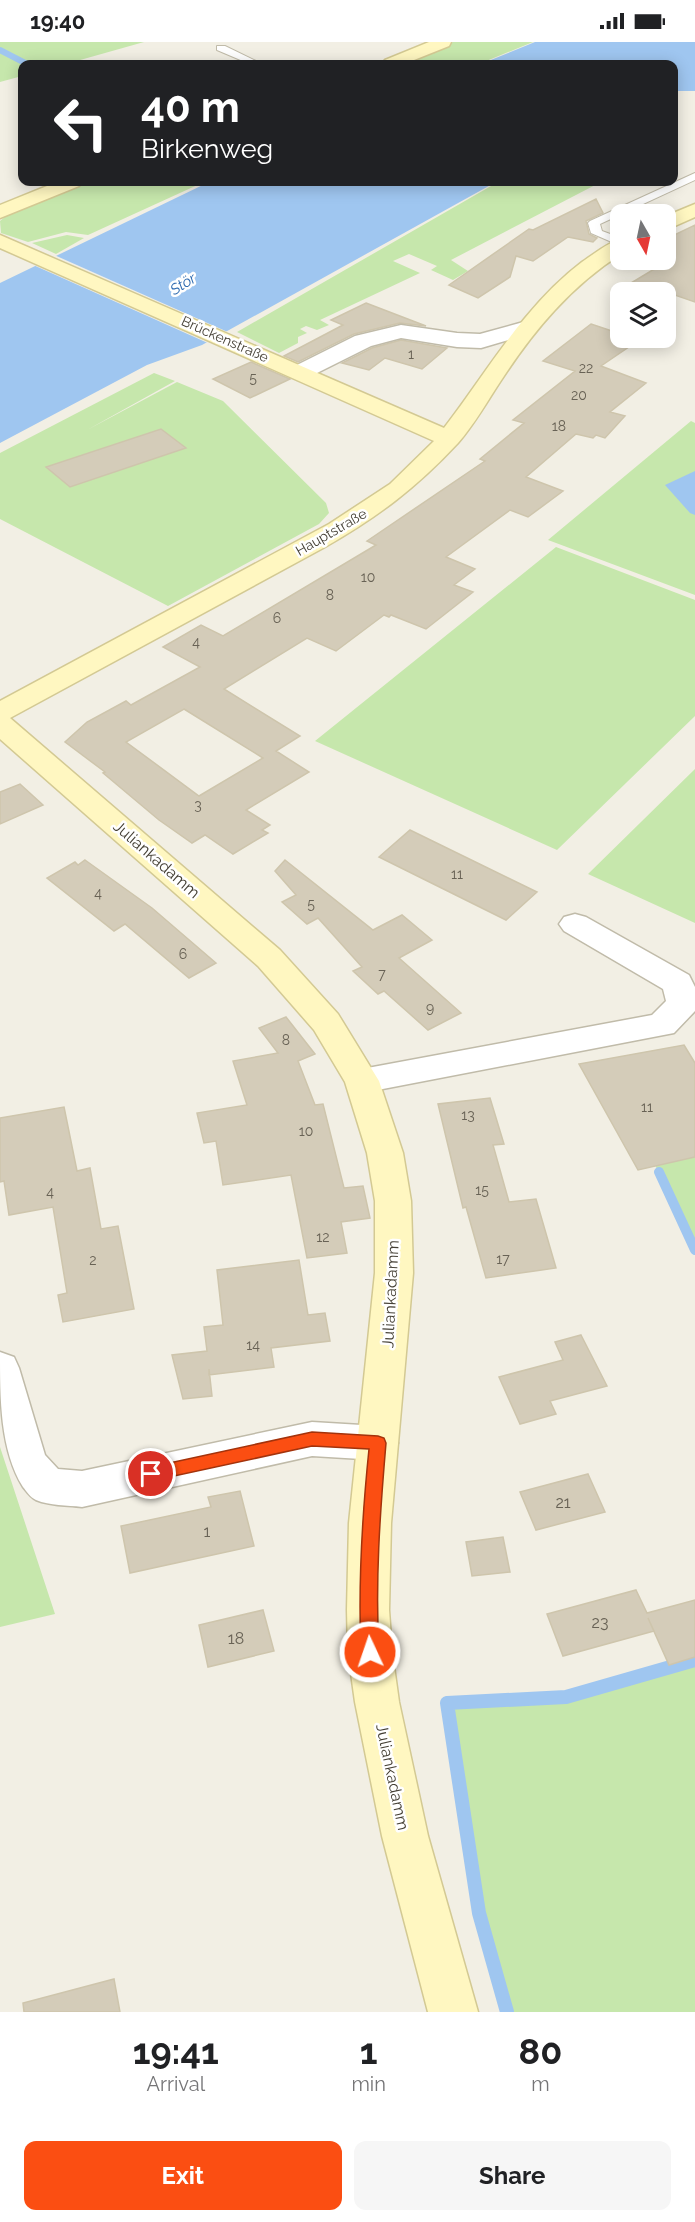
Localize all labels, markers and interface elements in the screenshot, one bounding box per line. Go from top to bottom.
text: 19:40 [30,8,85,34]
text: 40 m [141,83,240,132]
icon: left [42,84,120,162]
text: Birkenweg [141,133,273,164]
north arrow [610,204,676,270]
map controls [610,204,676,348]
water label: Stör [166,269,200,299]
button: layers [610,282,676,348]
street label: Brückenstraße [179,313,271,365]
house number: 1 [408,346,414,362]
house number: 22 [579,360,593,376]
house number: 5 [249,370,257,386]
house number: 20 [571,387,587,403]
house number: 18 [552,418,566,434]
street label: Hauptstraße [293,505,369,559]
house number: 10 [361,569,375,585]
house number: 8 [326,587,334,603]
house number: 6 [273,610,281,626]
house number: 4 [192,634,200,650]
house number: 3 [194,797,202,813]
street label: Juliankadamm [110,817,204,902]
house number: 11 [451,866,463,882]
house number: 4 [94,885,102,901]
house number: 5 [307,896,315,912]
house number: 6 [179,946,187,962]
house number: 7 [378,966,386,982]
house number: 9 [426,1000,434,1016]
house number: 8 [282,1032,290,1048]
house number: 11 [641,1099,653,1115]
house number: 13 [461,1107,475,1123]
house number: 10 [299,1123,313,1139]
house number: 15 [475,1182,489,1198]
house number: 4 [46,1184,54,1200]
house number: 12 [316,1229,330,1245]
street label: Juliankadamm [378,1239,403,1349]
house number: 17 [496,1251,510,1267]
house number: 2 [89,1252,97,1268]
house number: 14 [246,1337,260,1353]
pin [125,1448,176,1499]
icon: arrive [134,1457,167,1490]
house number: 21 [555,1493,571,1512]
house number: 1 [204,1522,211,1541]
house number: 23 [592,1613,608,1632]
position arrow [338,1620,402,1684]
house number: 18 [228,1629,244,1648]
street label: Juliankadamm [372,1722,413,1832]
text: 19:41 [133,2030,219,2072]
text: 1 [360,2030,378,2072]
text: 80 [519,2030,562,2072]
text: Arrival [146,2072,205,2096]
text: min [351,2072,386,2096]
text: m [531,2072,550,2096]
button: Exit [24,2141,342,2210]
button: Share [354,2141,671,2210]

